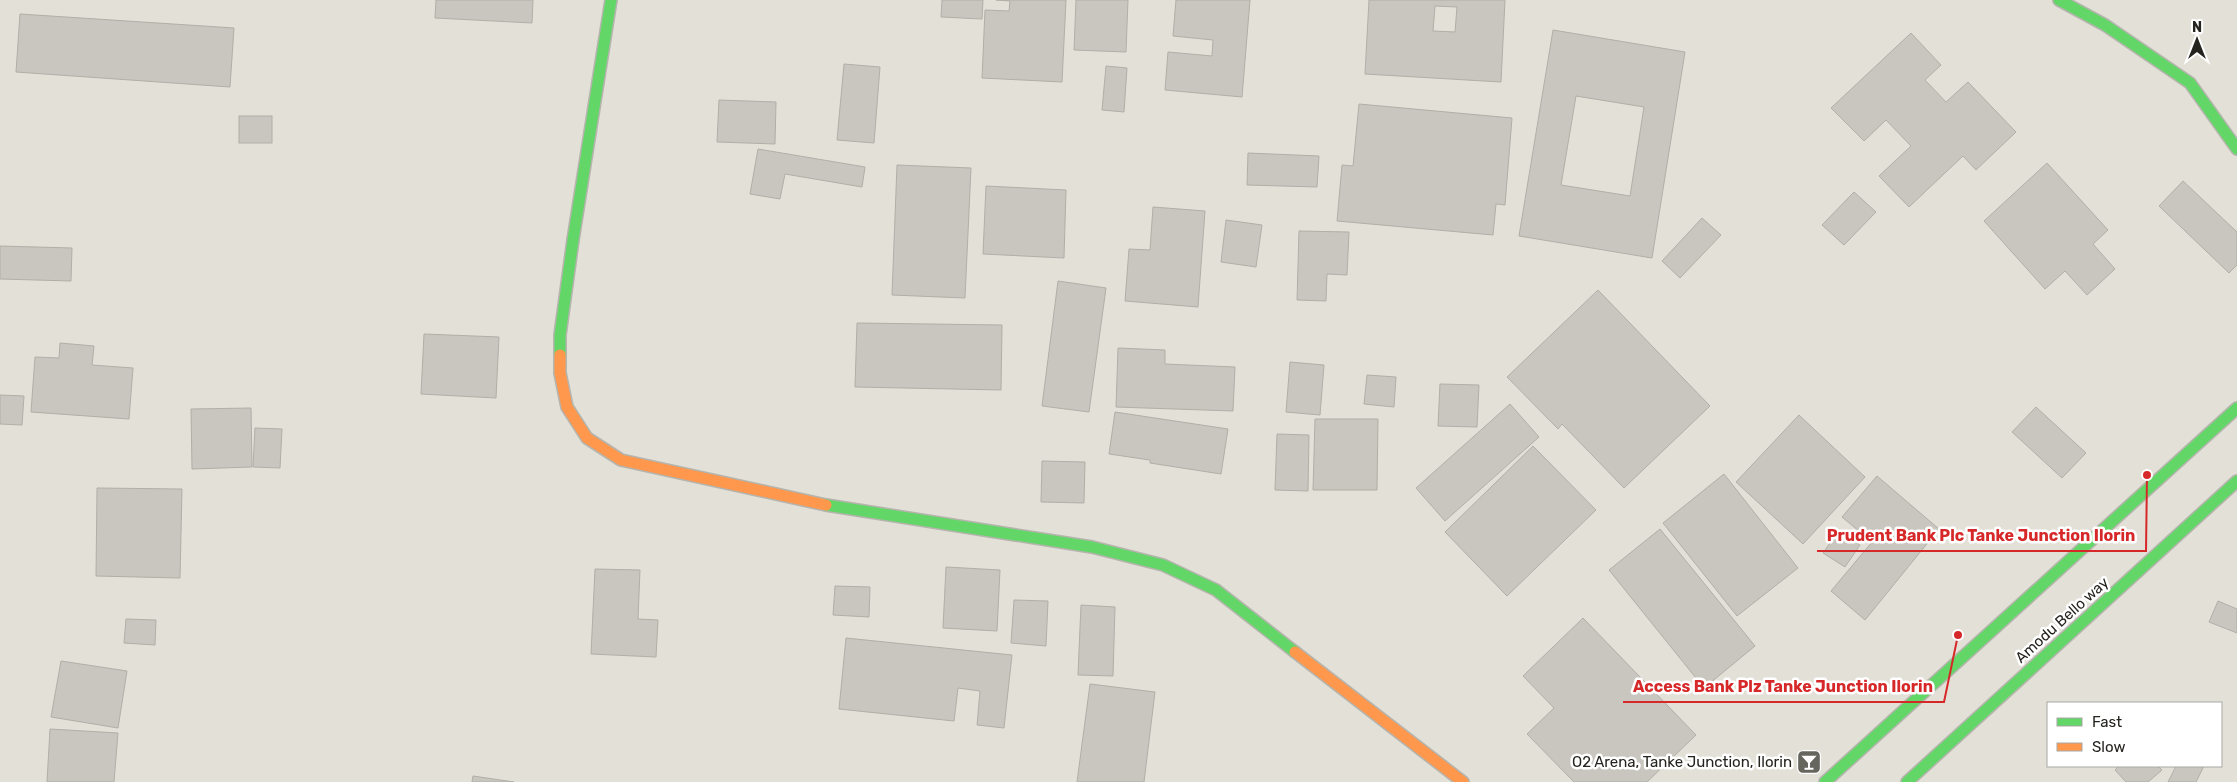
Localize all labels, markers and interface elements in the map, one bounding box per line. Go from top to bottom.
north arrow [2172,15,2222,65]
text: N [2192,19,2202,36]
callout: Prudent Bank Plc Tanke Junction Ilorin [1817,520,2146,551]
text: Prudent Bank Plc Tanke Junction Ilorin [1827,526,2135,545]
street label: Amodu Bello way [2012,573,2112,667]
callout: Access Bank Plz Tanke Junction Ilorin [1623,671,1944,702]
text: Access Bank Plz Tanke Junction Ilorin [1633,677,1933,696]
legend [2047,702,2222,767]
text: Fast [2092,713,2122,731]
text: Slow [2092,738,2125,756]
bar icon: O2 Arena, Tanke Junction, Ilorin [1796,749,1822,775]
place label: O2 Arena, Tanke Junction, Ilorin [1572,753,1792,771]

